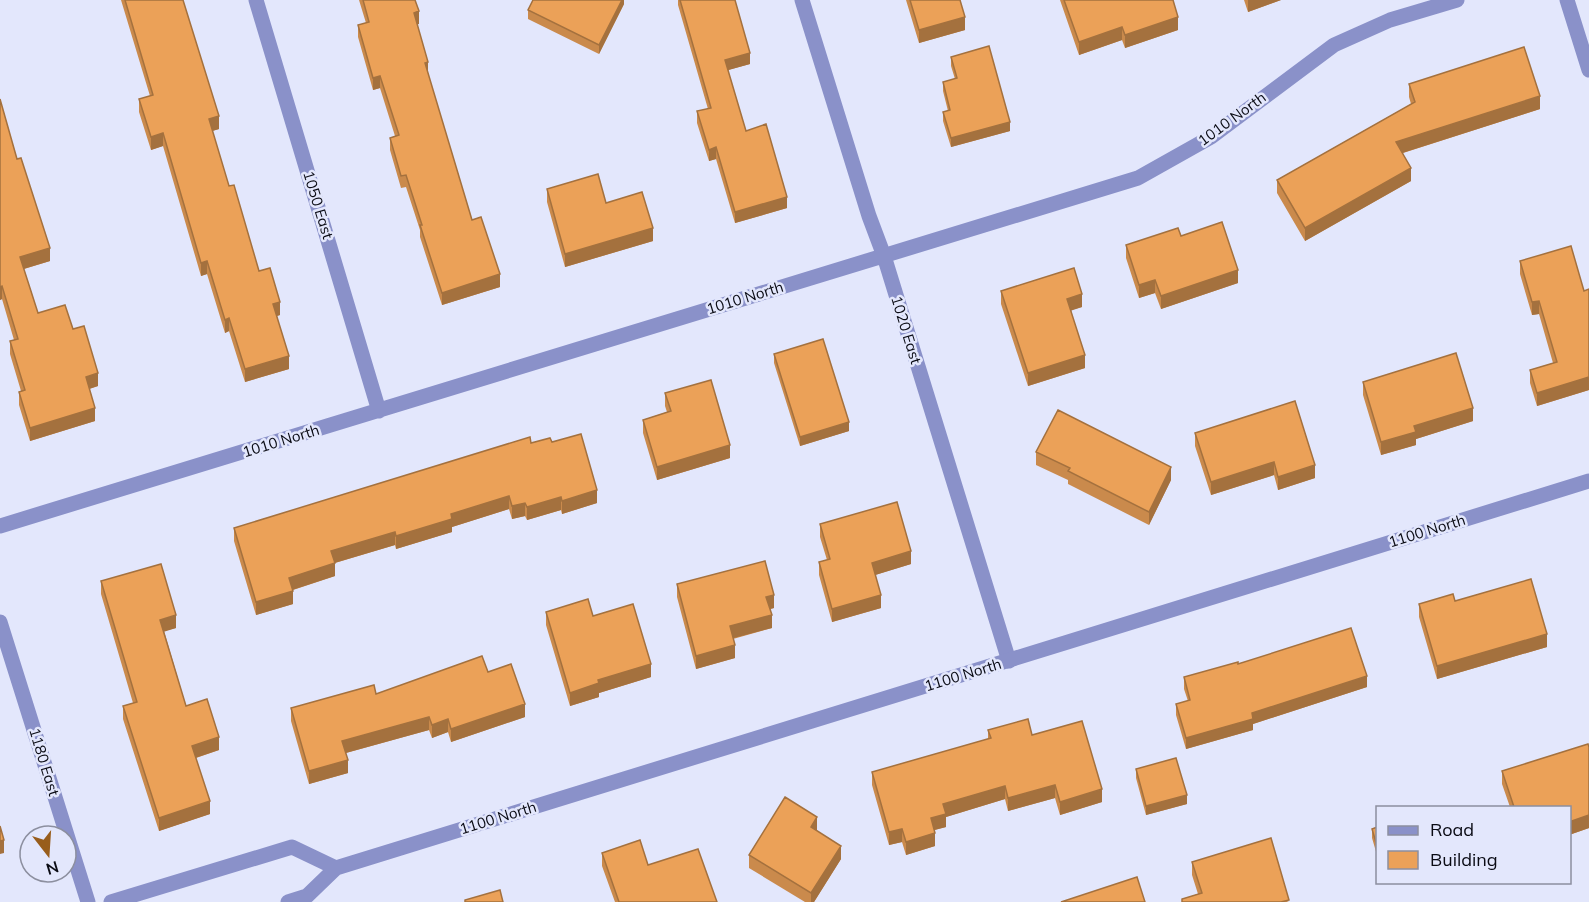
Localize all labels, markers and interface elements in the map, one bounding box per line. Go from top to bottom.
street label: 1010 North [1194,88,1269,150]
street label: 1050 East [299,168,338,241]
street label: 1010 North [704,277,786,318]
street label: 1020 East [887,293,926,366]
street label: 1010 North [240,420,322,461]
street label: 1100 North [1386,510,1468,551]
street label: 1100 North [922,654,1004,695]
street label: 1180 East [25,725,64,798]
street label: 1100 North [457,797,539,838]
legend [1376,806,1571,884]
text: Road [1430,818,1474,841]
north arrow [18,824,78,884]
text: Building [1430,848,1498,871]
text: N [44,857,61,880]

